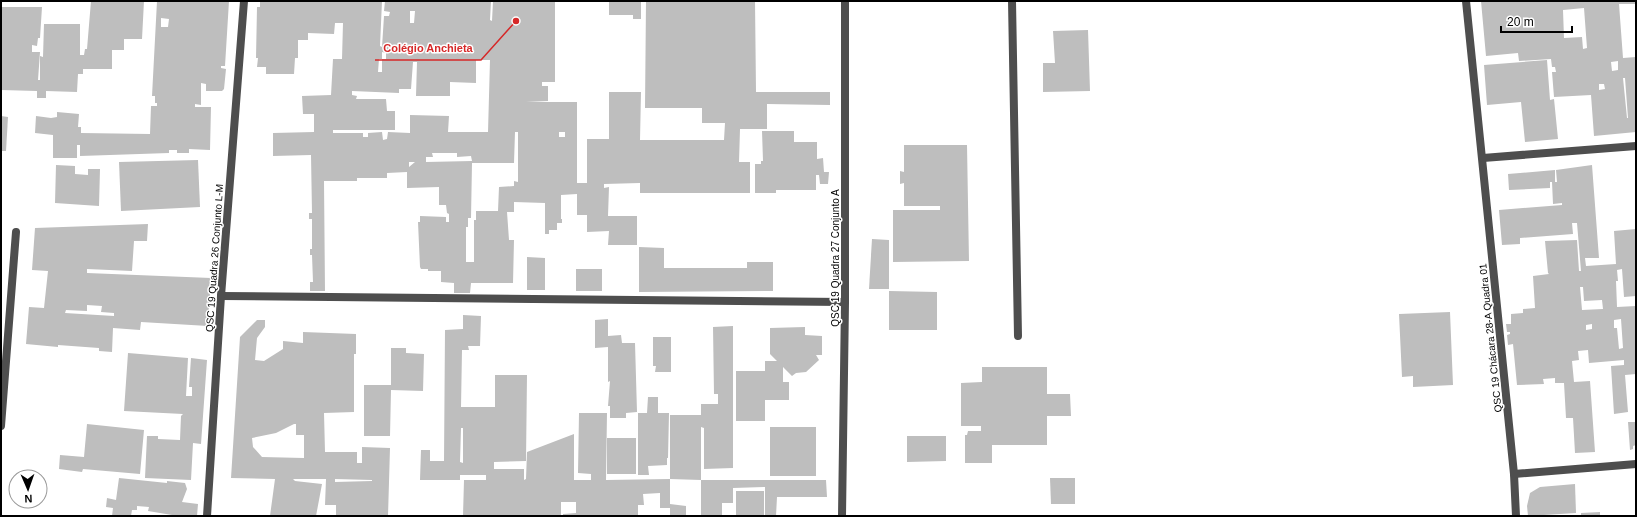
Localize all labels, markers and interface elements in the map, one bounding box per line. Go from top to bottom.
scale bar [1501,8,1572,34]
text: 20 m [1507,15,1534,29]
callout: Colégio Anchieta [375,37,481,60]
text: Colégio Anchieta [383,42,474,54]
street label: QSC 19 Quadra 26 Conjunto L-M [204,184,225,332]
street label: QSC 19 Quadra 27 Conjunto A [830,189,841,327]
street label: QSC 19 Chácara 28-A Quadra 01 [1477,263,1504,413]
north arrow [8,469,48,509]
text: N [24,493,33,505]

